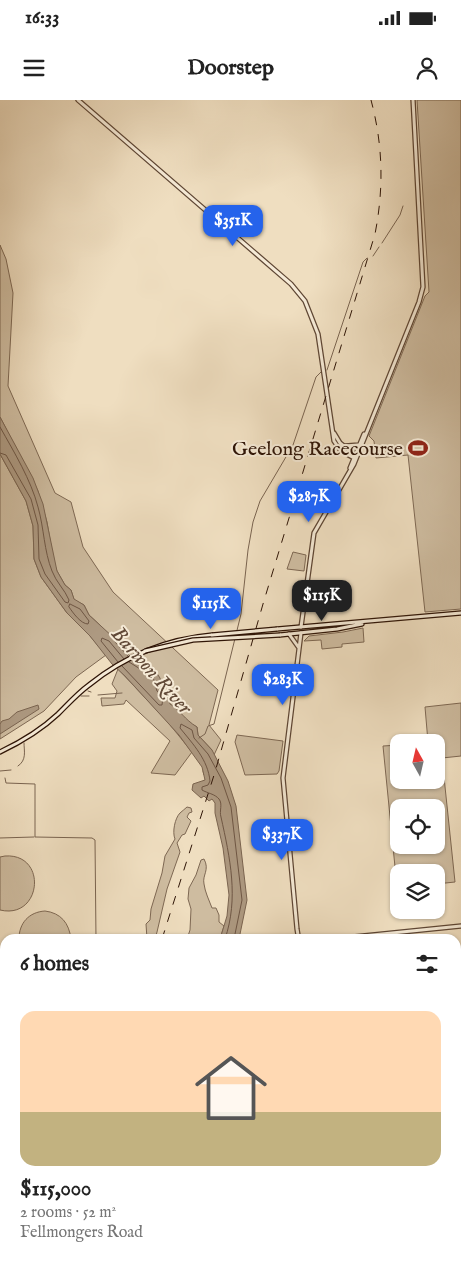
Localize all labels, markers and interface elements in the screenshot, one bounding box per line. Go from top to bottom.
text: 16:33 [25,6,59,30]
icon: menu [20,54,48,82]
text: Doorstep [187,54,274,82]
icon: person [413,54,441,82]
pin: $351K [198,204,268,247]
text: $351K [214,211,252,231]
place label: Geelong Racecourse [232,437,403,462]
sports icon: Geelong Racecourse [407,437,429,459]
pin: $287K [274,480,344,523]
text: $287K [288,487,330,507]
pin: $115K [287,580,357,622]
text: $115K [303,586,341,606]
pin: $115K [176,588,246,630]
text: $115K [192,594,230,614]
water label: Barwon River [104,621,198,721]
pin: $283K [248,664,318,706]
text: $283K [263,670,303,690]
north arrow [390,734,445,789]
map controls [390,734,445,919]
button: locate [390,799,445,854]
pin: $337K [247,818,317,861]
text: $337K [262,825,302,845]
button: layers [390,864,445,919]
icon: filters [413,950,441,978]
text: 6 homes [20,951,89,978]
icon: home [186,1043,276,1133]
text: $115,000 [20,1176,91,1203]
text: 2 rooms · 52 m² [20,1203,116,1223]
text: Fellmongers Road [20,1223,143,1243]

